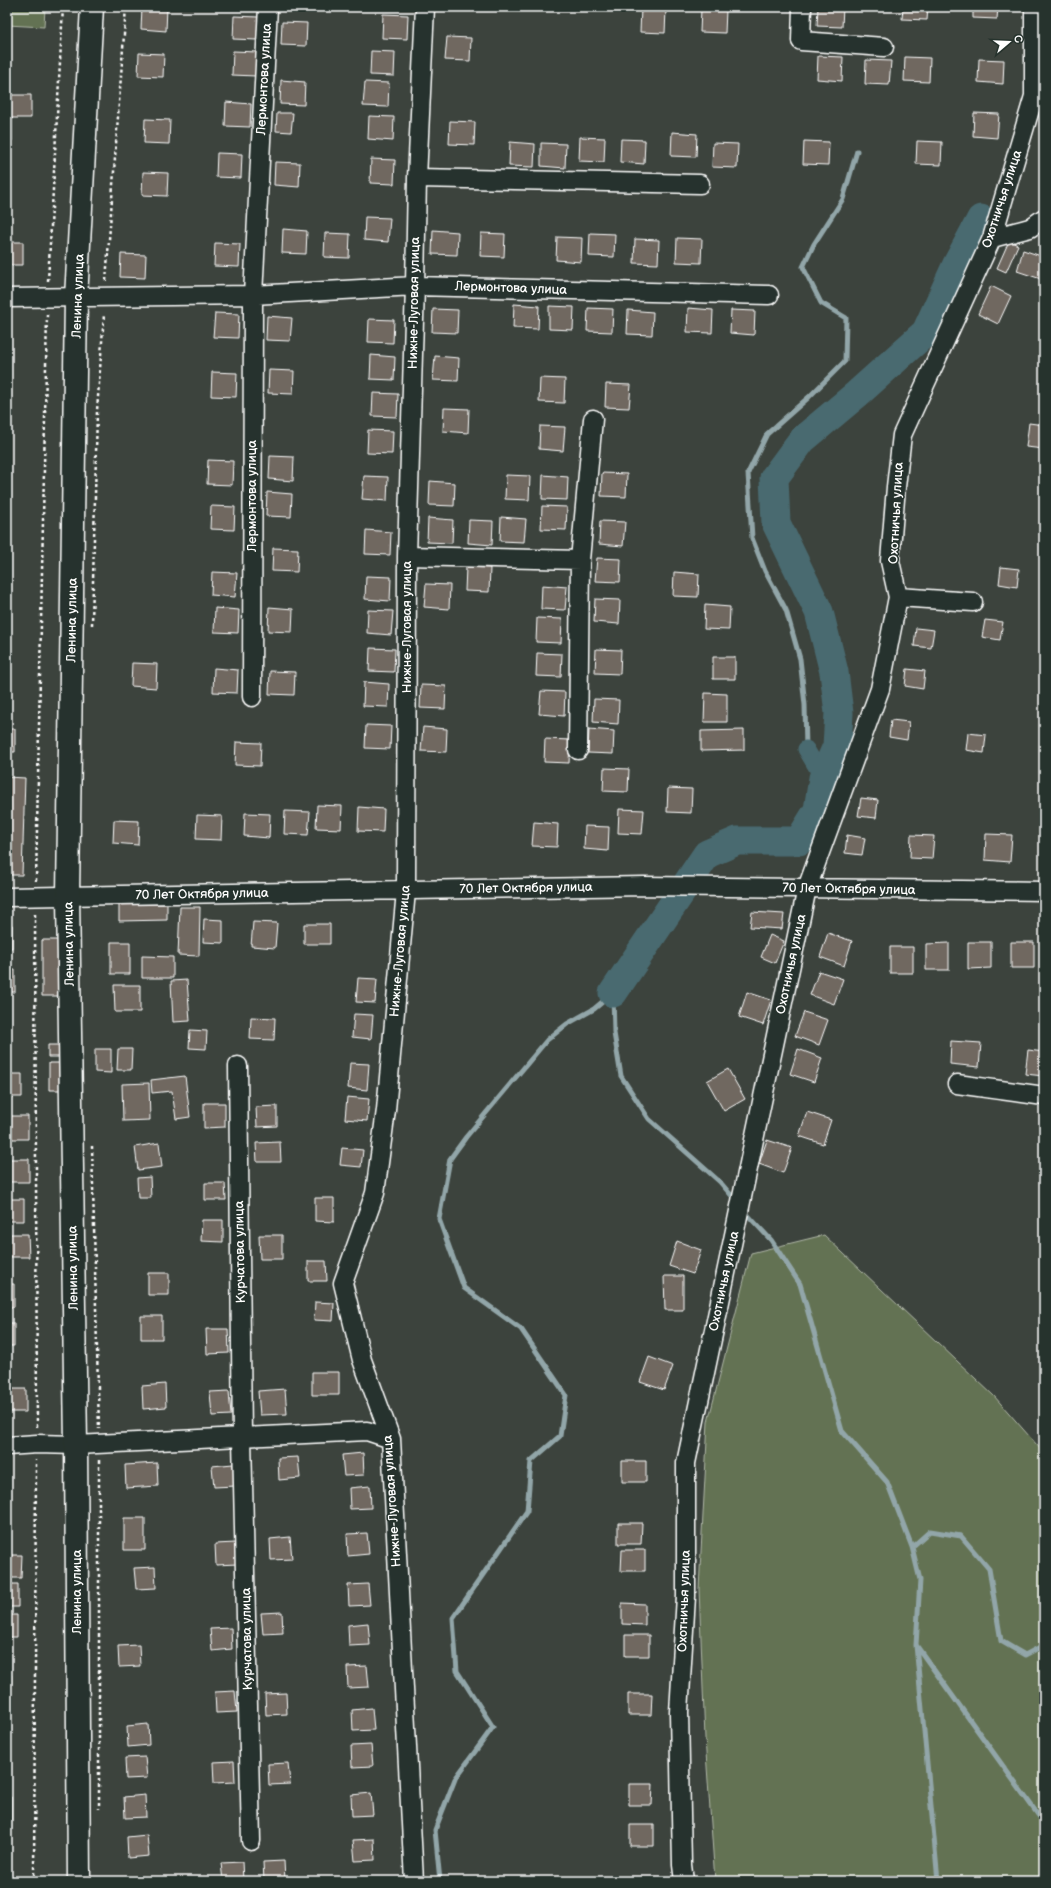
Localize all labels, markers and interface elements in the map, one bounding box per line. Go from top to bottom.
street label: Лермонтова улица [253,22,275,136]
north arrow [989,22,1029,62]
text: С [1011,33,1025,45]
street label: Охотничья улица [979,148,1025,250]
street label: Нижне-Луговая улица [405,236,423,369]
street label: Ленина улица [68,253,87,340]
street label: Лермонтова улица [454,278,568,298]
street label: Лермонтова улица [244,440,260,553]
street label: Охотничья улица [885,461,907,564]
street label: Нижне-Луговая улица [399,561,415,693]
street label: Ленина улица [63,577,81,663]
street label: 70 Лет Октября улица [459,879,593,897]
street label: 70 Лет Октября улица [782,880,916,898]
street label: Нижне-Луговая улица [386,884,414,1018]
street label: 70 Лет Октября улица [135,885,269,903]
street label: Ленина улица [60,901,78,987]
street label: Охотничья улица [773,912,810,1016]
street label: Курчатова улица [231,1200,249,1303]
street label: Ленина улица [64,1225,82,1311]
street label: Охотничья улица [706,1229,743,1333]
street label: Нижне-Луговая улица [379,1434,405,1568]
street label: Ленина улица [69,1549,85,1635]
street label: Охотничья улица [674,1549,694,1652]
street label: Курчатова улица [238,1587,256,1690]

